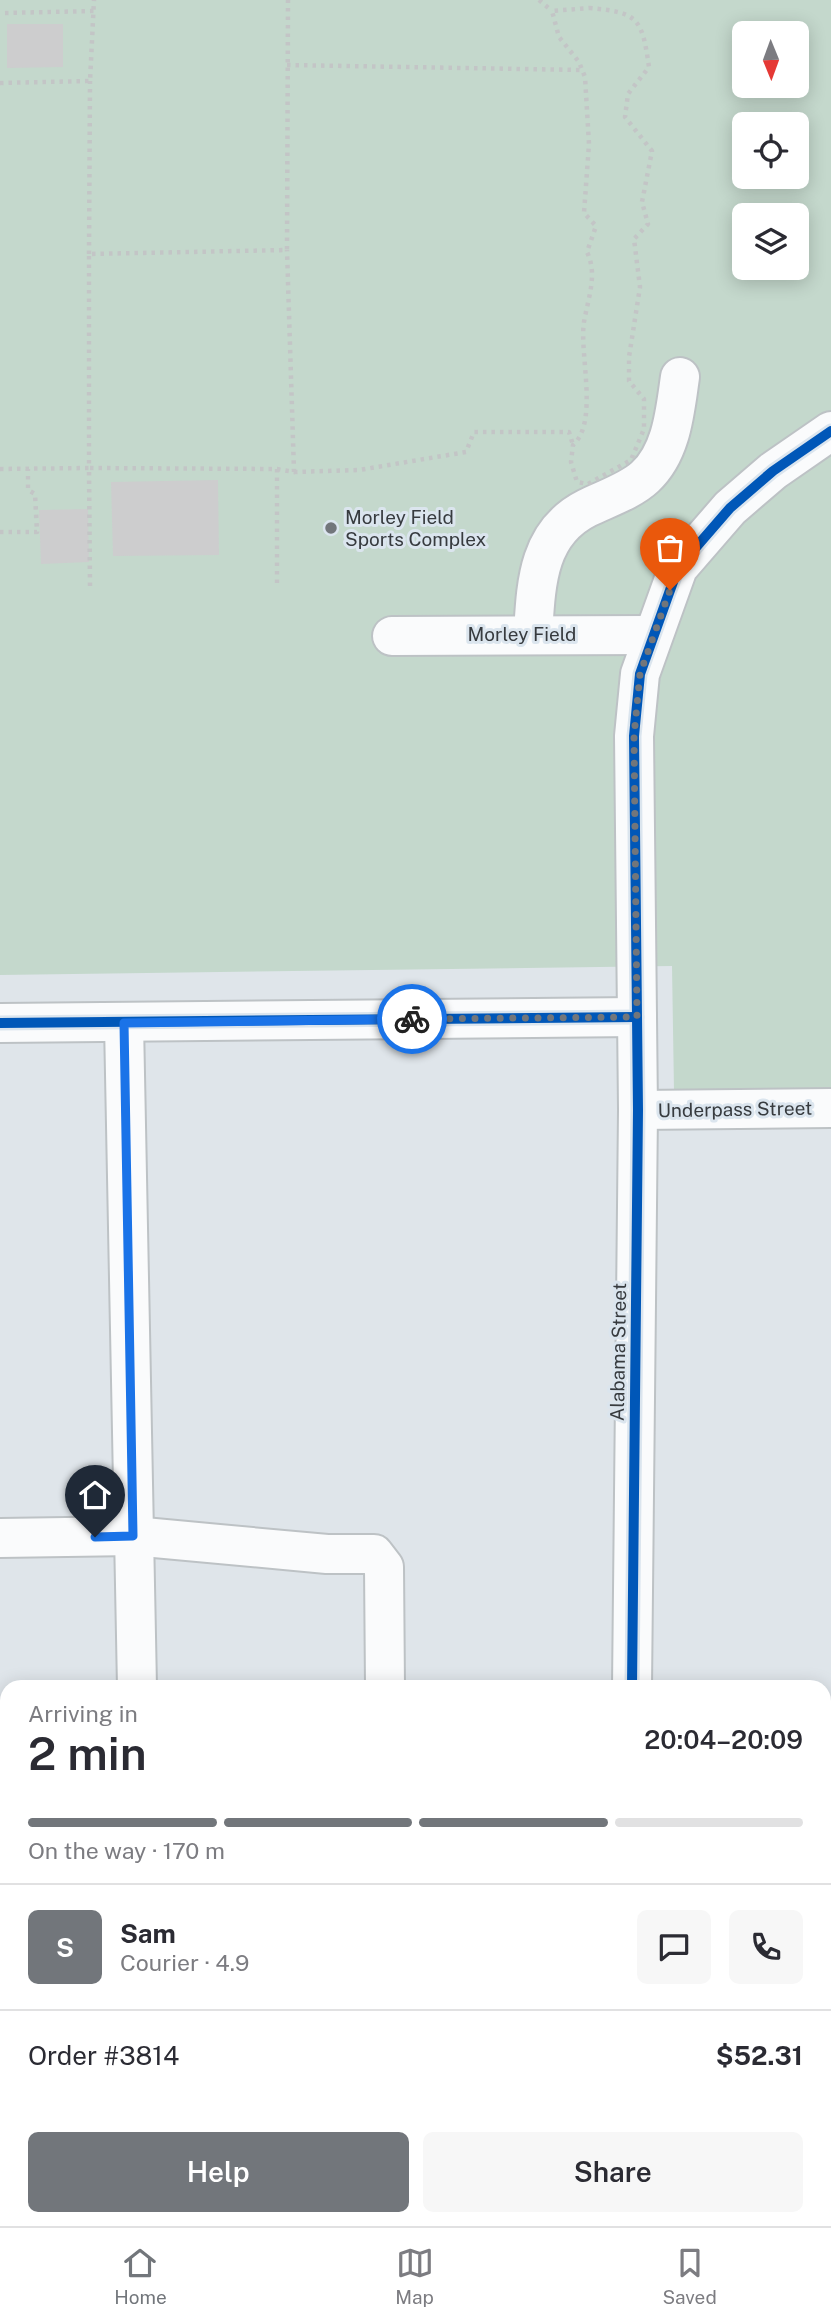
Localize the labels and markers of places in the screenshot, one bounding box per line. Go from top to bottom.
place label: Morley Field Sports Complex [345,506,486,550]
pin [640,518,700,590]
marker: Morley Field Sports Complex [323,520,339,536]
pin [65,1465,125,1537]

